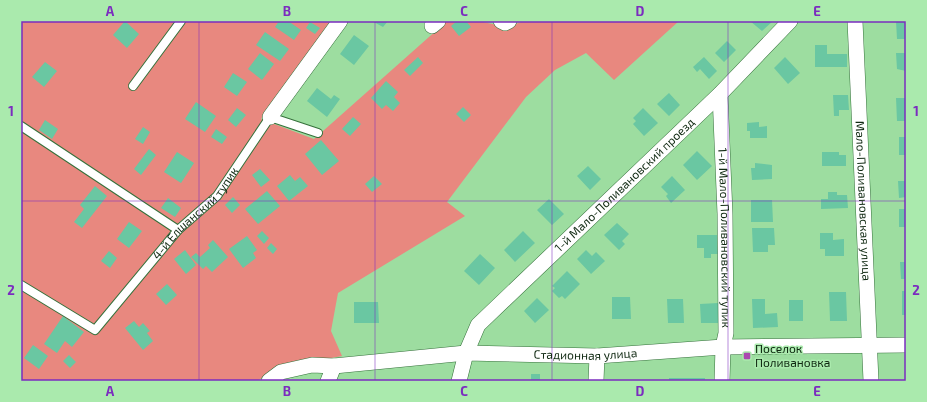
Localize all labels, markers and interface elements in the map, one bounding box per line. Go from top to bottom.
text: A [106,3,115,19]
text: B [283,3,291,19]
text: C [460,3,468,19]
text: D [636,3,645,19]
text: E [813,3,821,19]
text: 1 [8,103,14,119]
text: 1 [913,103,919,119]
street label: 1-й Мало-Поливановский проезд [551,114,697,254]
street label: Мало-Поливановская улица [853,120,875,281]
street label: 1-й Мало-Поливановский тупик [716,148,734,329]
street label: 4-й Елшанский тупик [149,163,241,262]
text: 2 [7,282,15,298]
text: 2 [912,282,920,298]
place label: Поселок Поливановка [755,341,830,369]
street label: Стадионная улица [534,345,638,362]
marker: Поселок Поливановка [742,351,752,361]
text: A [106,383,115,399]
text: B [283,383,291,399]
text: C [460,383,468,399]
text: D [636,383,645,399]
text: E [813,383,821,399]

